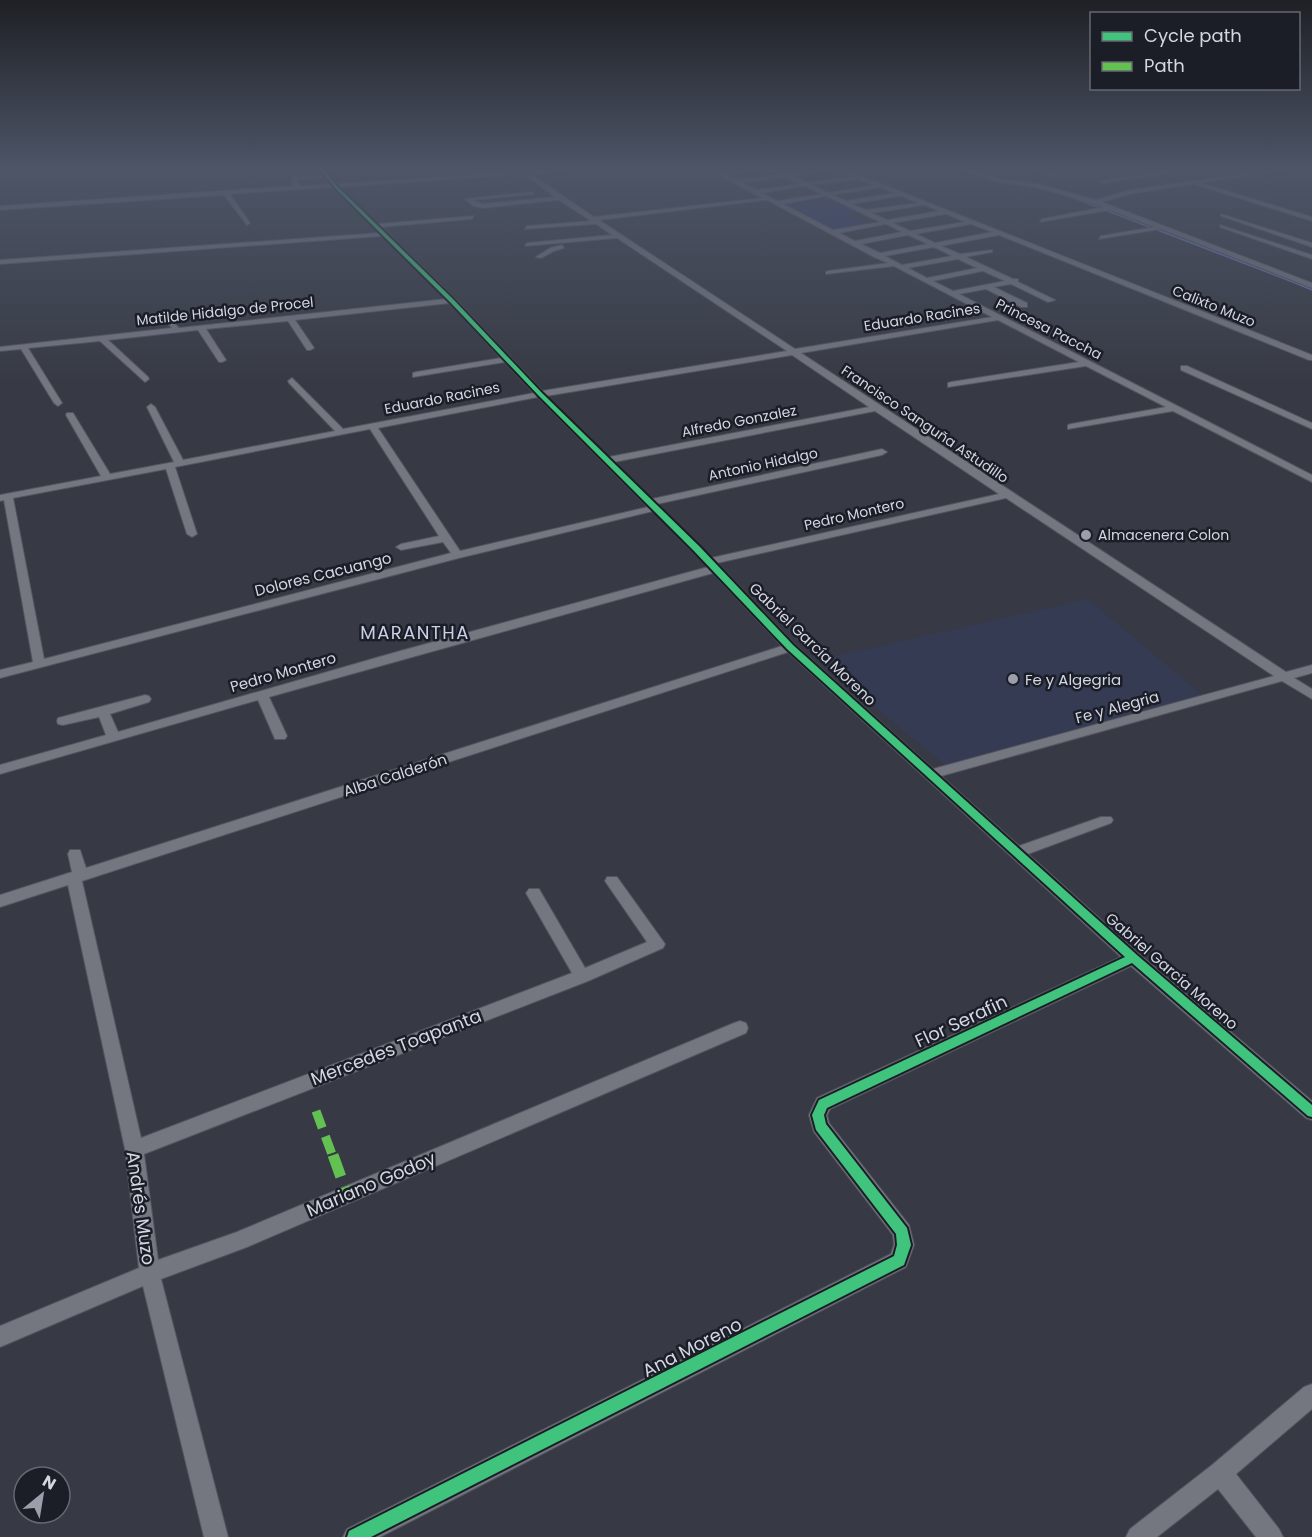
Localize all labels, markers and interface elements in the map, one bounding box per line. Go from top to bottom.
legend [1090,12,1300,90]
text: Cycle path [1144,23,1242,48]
text: Path [1144,53,1185,78]
street label: Calixto Muzo [1169,280,1259,332]
street label: Matilde Hidalgo de Procel [136,292,314,330]
street label: Princesa Paccha [993,294,1105,364]
street label: Eduardo Racines [862,298,982,336]
street label: Francisco Sanguña Astudillo [837,360,1013,488]
street label: Eduardo Racines [383,377,501,419]
street label: Alfredo Gonzalez [680,400,798,442]
street label: Antonio Hidalgo [706,443,820,485]
street label: Pedro Montero [802,493,906,535]
place label: Almacenera Colon [1098,525,1229,545]
marker: Almacenera Colon [1079,528,1093,542]
street label: Dolores Cacuango [252,547,394,601]
street label: Gabriel García Moreno [745,578,881,710]
district label: MARANTHA [360,620,470,645]
street label: Pedro Montero [228,647,338,697]
place label: Fe y Algegria [1025,669,1121,690]
marker: Fe y Algegria [1006,672,1020,686]
street label: Fe y Alegria [1073,686,1161,728]
street label: Alba Calderón [341,748,449,802]
street label: Gabriel García Moreno [1101,908,1243,1034]
street label: Flor Serafin [911,989,1011,1053]
street label: Mercedes Toapanta [307,1003,485,1091]
street label: Mariano Godoy [303,1145,439,1223]
street label: Andrés Muzo [121,1150,161,1266]
street label: Ana Moreno [638,1311,746,1383]
north arrow [12,1465,72,1525]
text: N [38,1469,60,1495]

